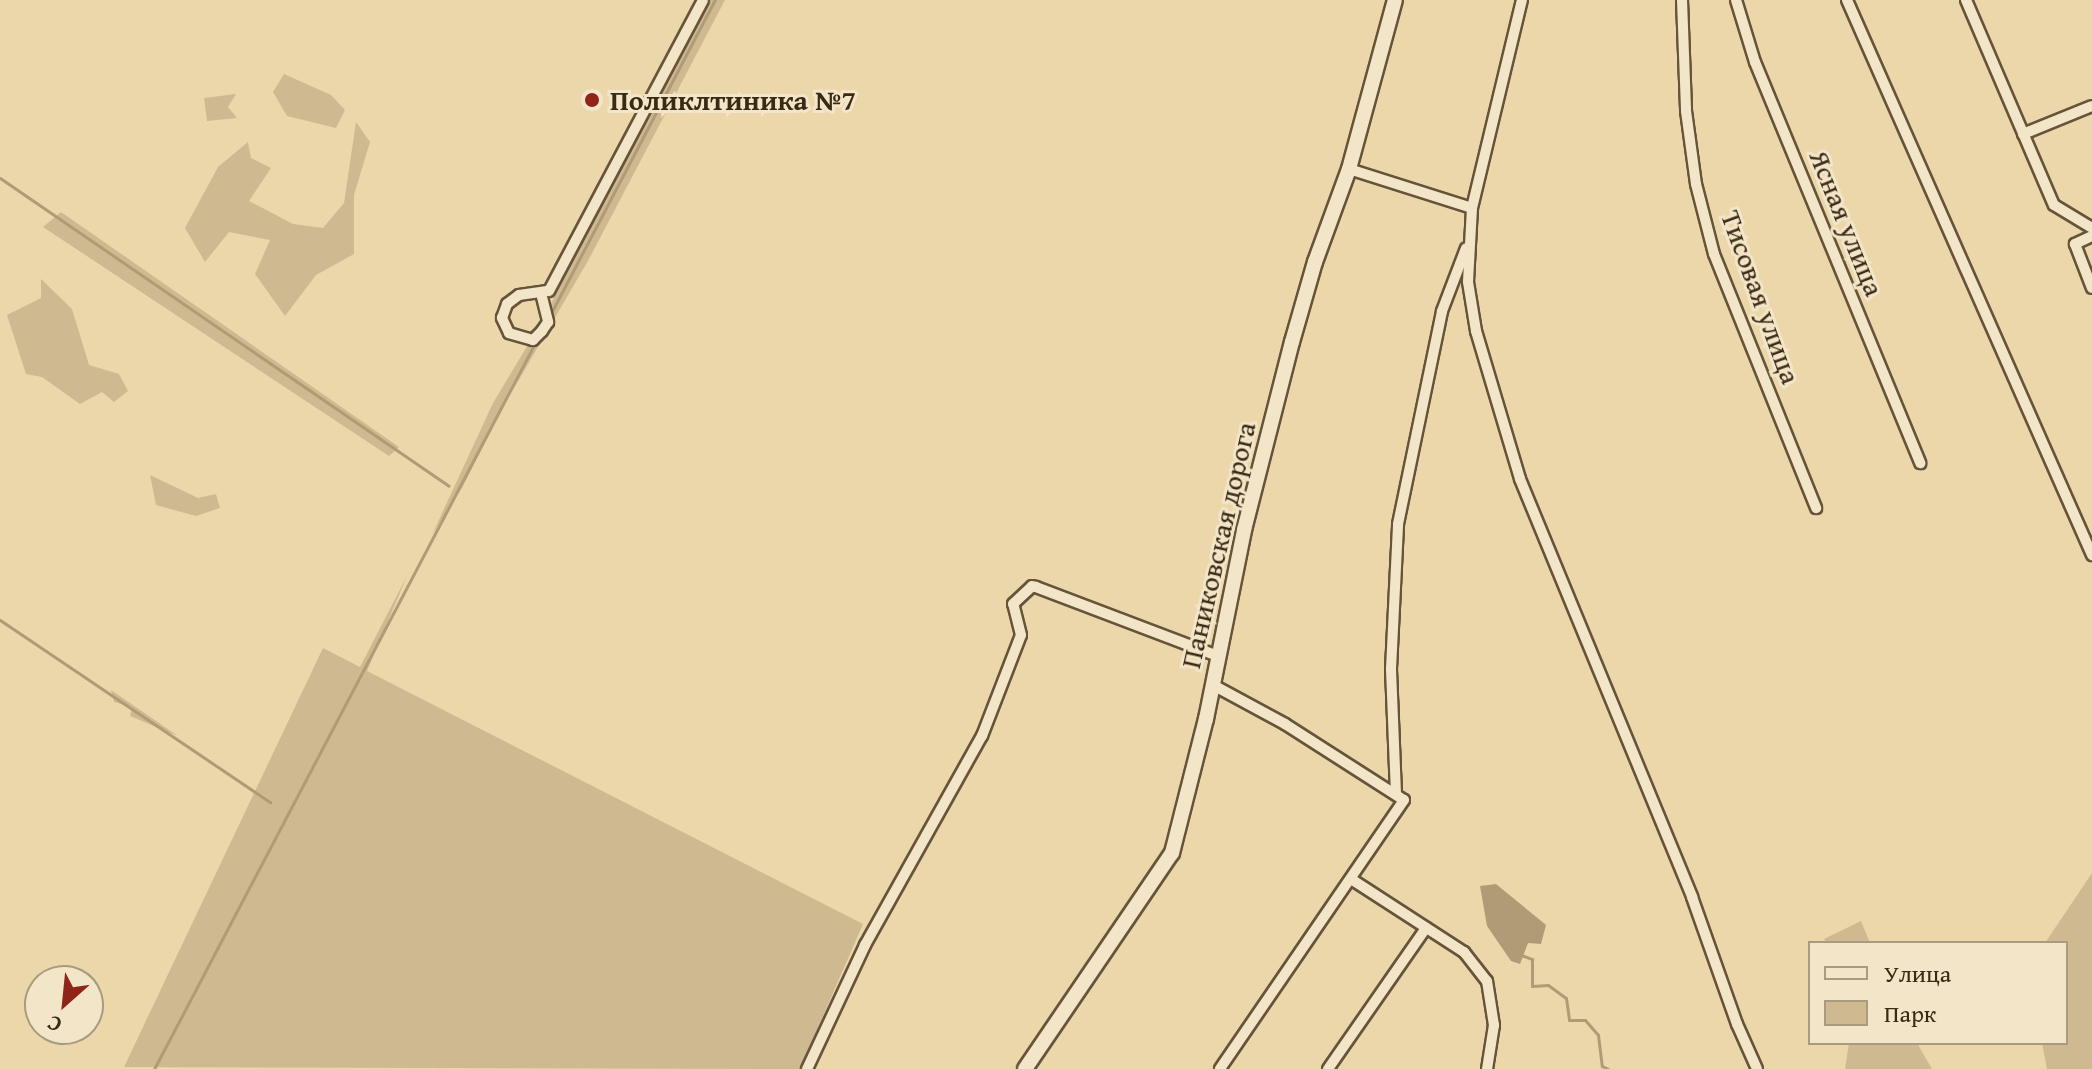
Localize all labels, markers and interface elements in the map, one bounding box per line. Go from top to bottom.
place label: Поликлтиника №7 [610,83,856,117]
marker: Поликлтиника №7 [581,89,603,111]
street label: Ясная улица [1803,145,1891,301]
street label: Тисовая улица [1714,206,1808,388]
street label: Паниковская дорога [1173,419,1263,671]
legend [1808,941,2068,1045]
text: Улица [1884,956,1951,991]
north arrow [24,965,104,1045]
text: Парк [1884,996,1936,1031]
text: С [41,1008,67,1042]

